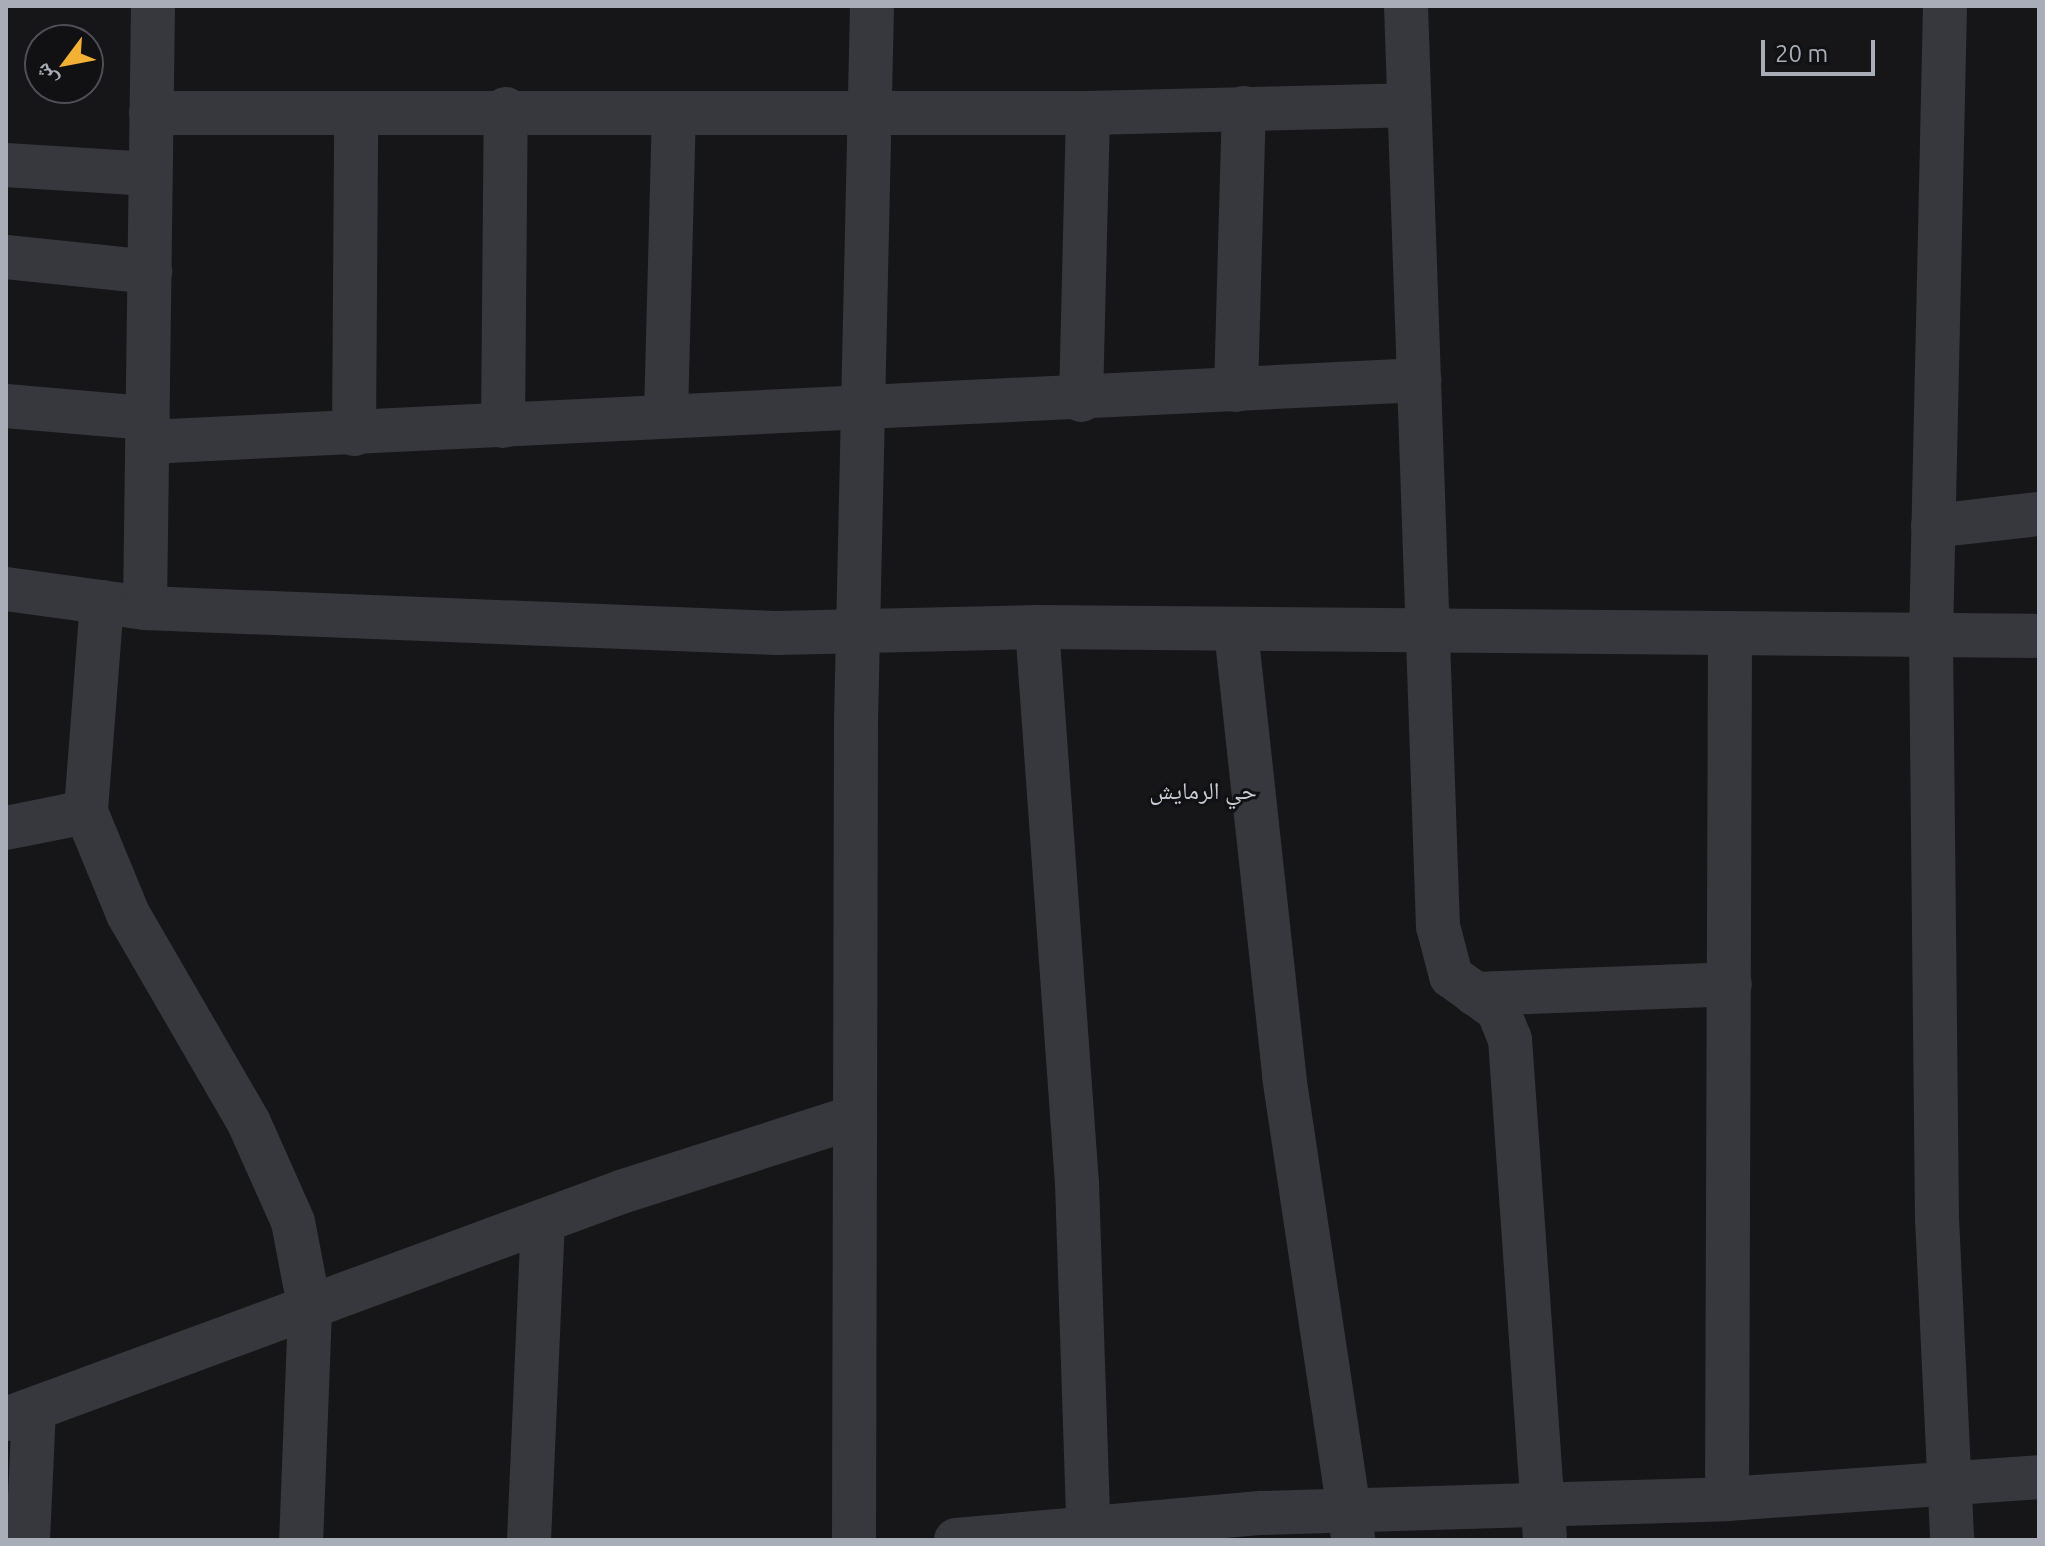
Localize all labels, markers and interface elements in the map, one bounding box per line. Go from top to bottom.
north arrow [24,24,104,104]
scale bar [1765,24,1879,74]
text: 20 m [1775,40,1828,67]
text: ش [28,59,62,92]
district label: حي الرمايش [1149,777,1257,805]

